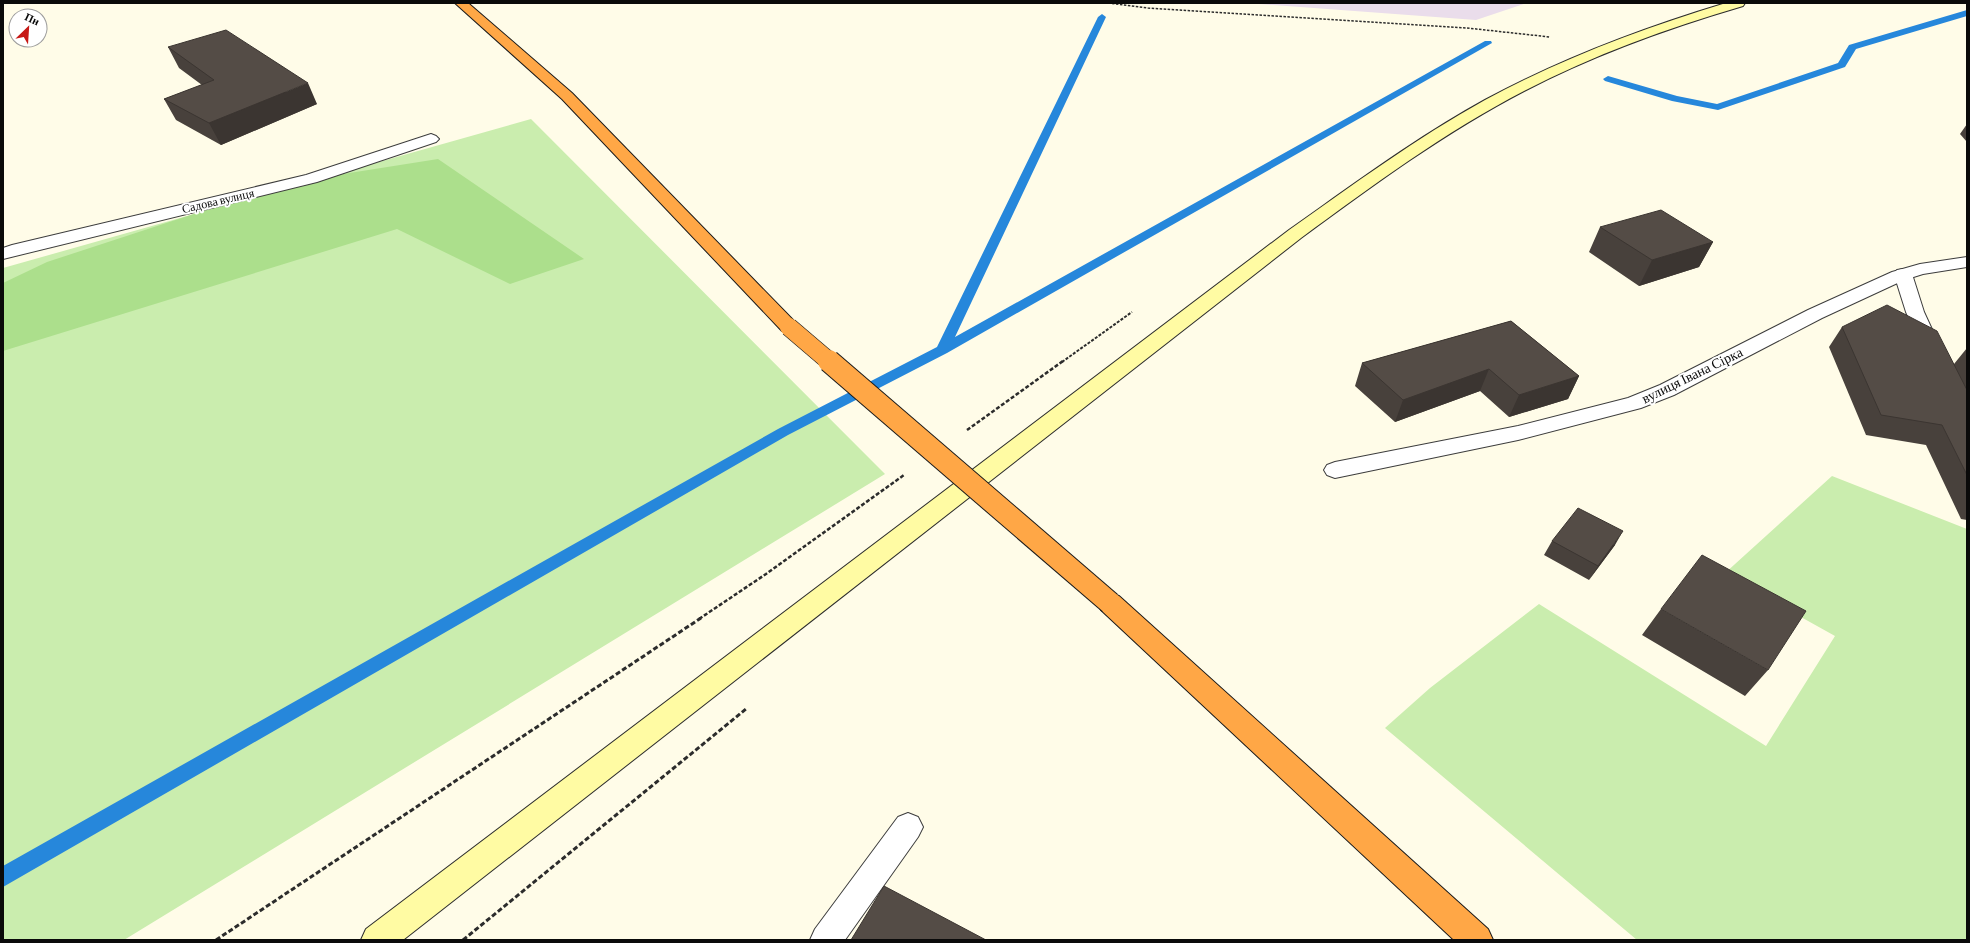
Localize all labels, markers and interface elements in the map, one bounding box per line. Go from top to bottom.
north arrow [8,8,48,48]
text: Пн [23,10,42,28]
street label: Садова вулиця [181,186,256,216]
street label: вулиця Івана Сірка [1639,343,1746,406]

